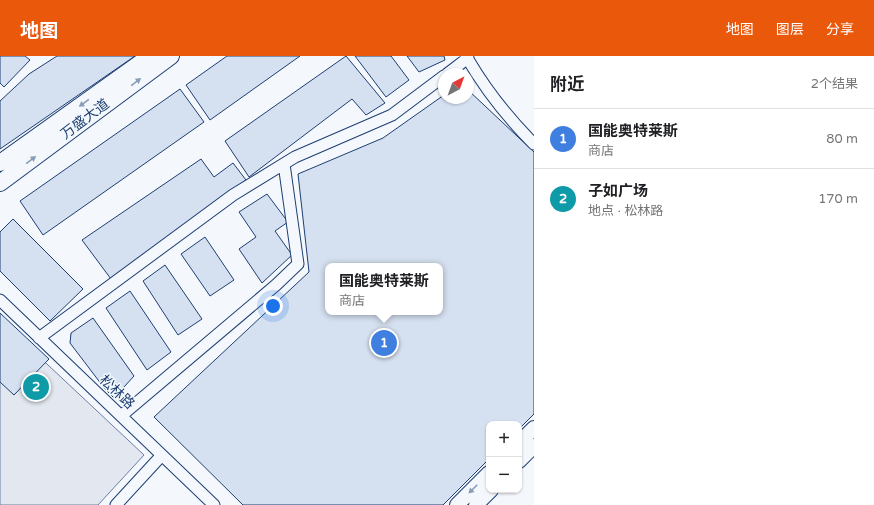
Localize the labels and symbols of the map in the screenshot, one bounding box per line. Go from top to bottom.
north arrow [438,68,474,104]
one-way arrow [130,78,141,86]
street label: 万盛大道 [58,95,112,143]
one-way arrow [79,99,90,107]
one-way arrow [26,155,37,164]
your location [263,296,283,316]
pin: 1 [371,328,397,358]
street label: 松林路 [96,371,138,413]
pin: 2 [23,372,49,402]
one-way arrow [468,484,478,494]

